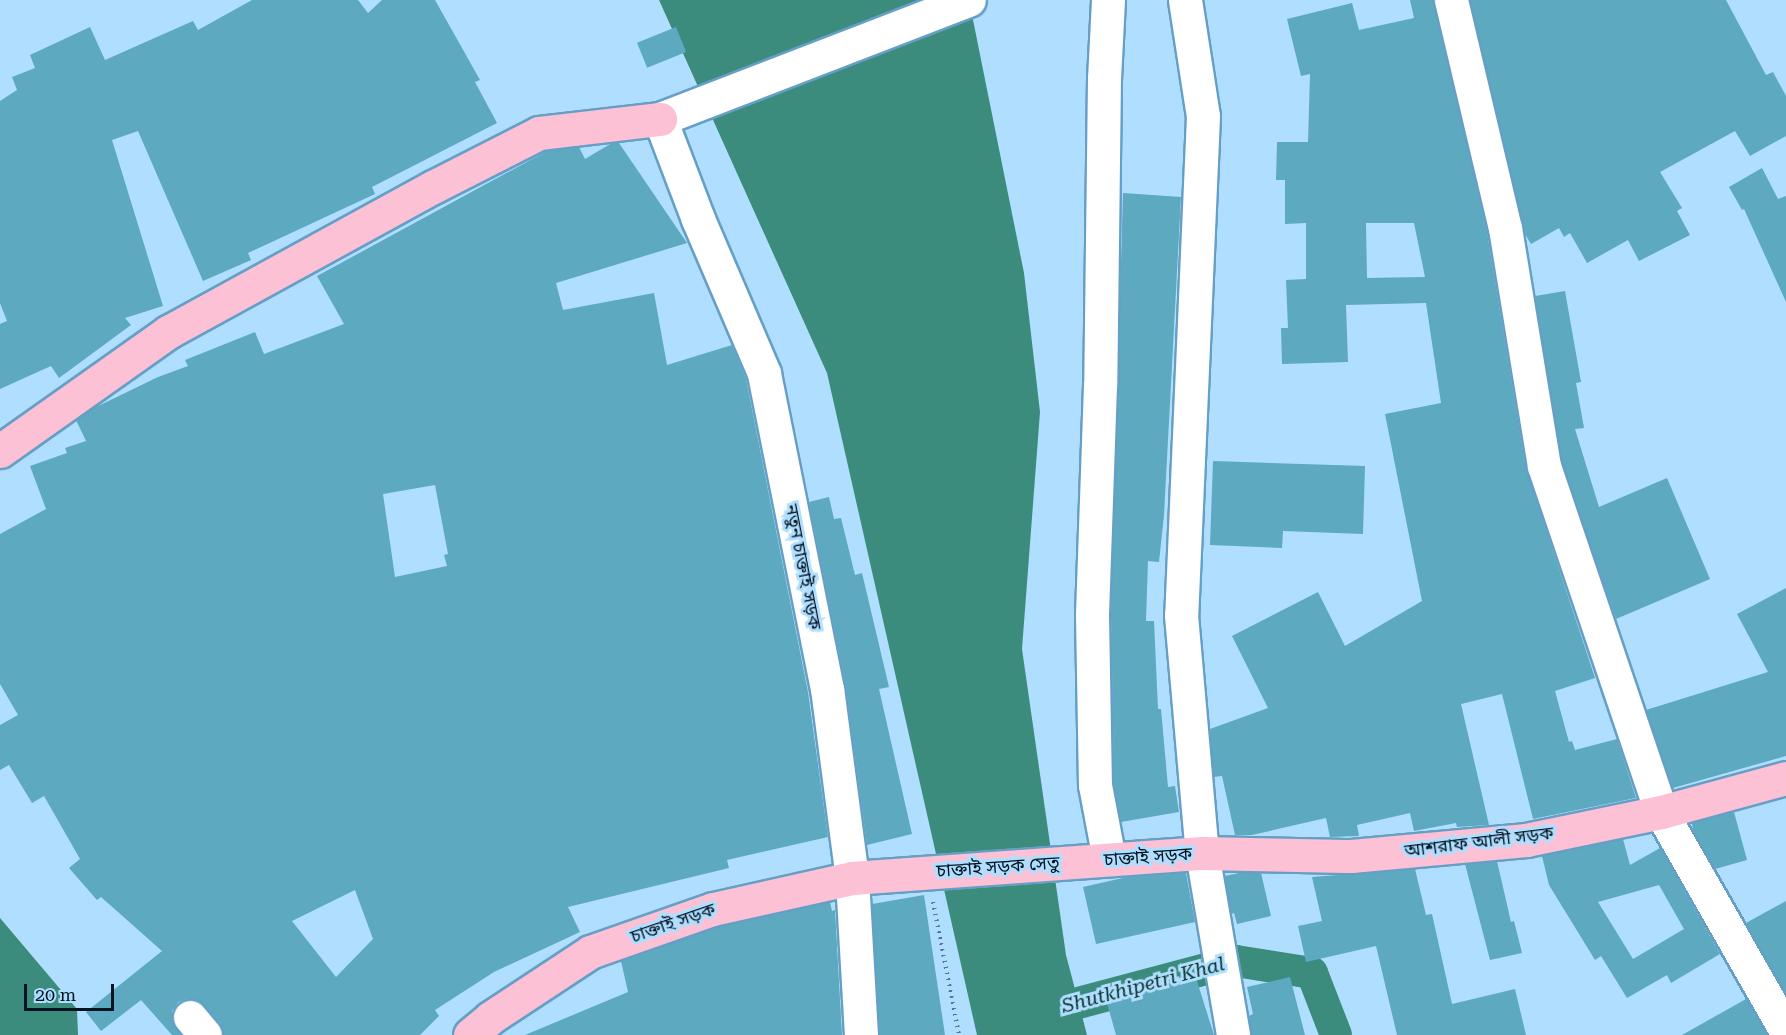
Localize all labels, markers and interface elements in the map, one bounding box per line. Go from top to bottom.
street label: নতুন চাক্তাই সড়ক [780,502,826,632]
street label: আশরাফ আলী সড়ক [1403,822,1555,862]
street label: চাক্তাই সড়ক [1103,843,1193,871]
street label: চাক্তাই সড়ক সেতু [936,852,1060,882]
street label: চাক্তাই সড়ক [628,898,718,948]
water label: Shutkhipetri Khal [1059,952,1227,1018]
scale bar [27,972,117,1010]
text: 20 m [35,984,76,1005]

